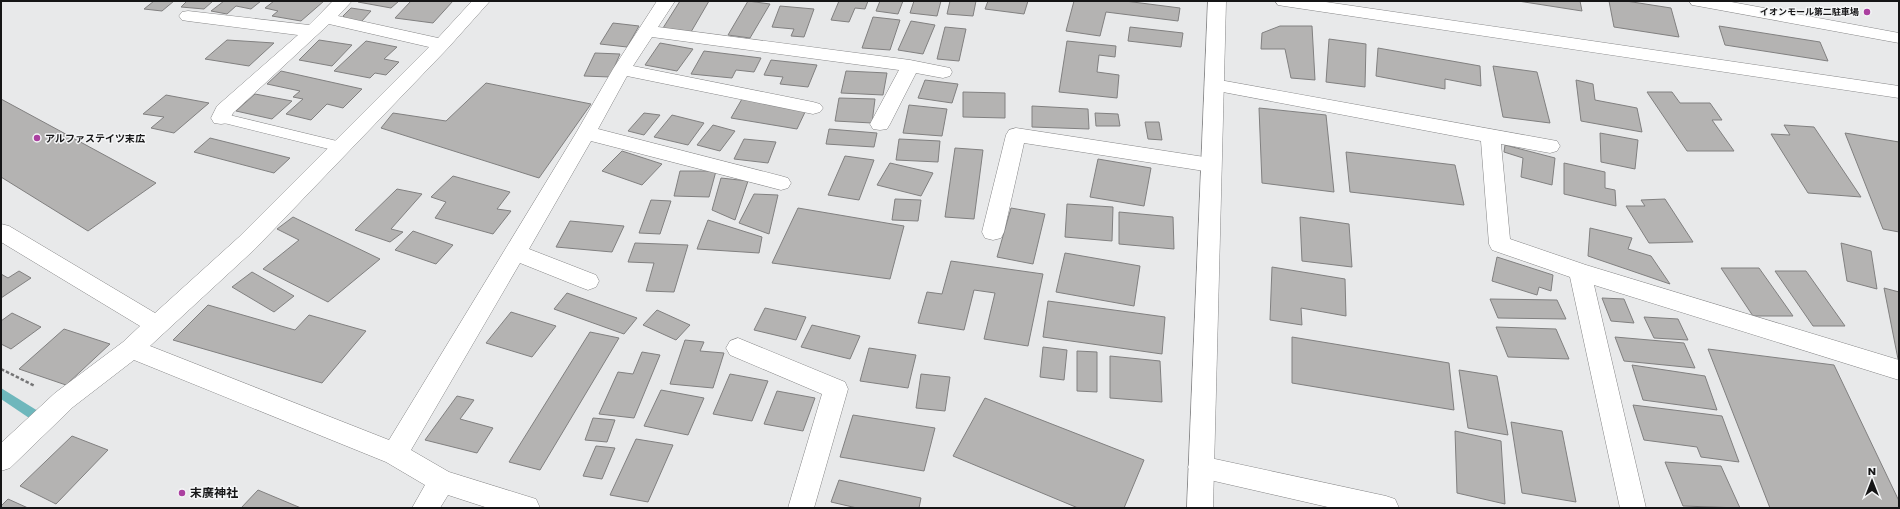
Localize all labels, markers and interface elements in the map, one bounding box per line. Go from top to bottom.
place label: イオンモール第二駐車場 [1760,6,1859,18]
marker: イオンモール第二駐車場 [1862,7,1872,17]
place label: アルファステイツ末広 [45,131,146,146]
marker: アルファステイツ末広 [32,133,42,143]
north arrow [1852,461,1892,501]
text: N [1868,463,1876,479]
place label: 末廣神社 [190,484,238,501]
marker: 末廣神社 [177,488,187,498]

